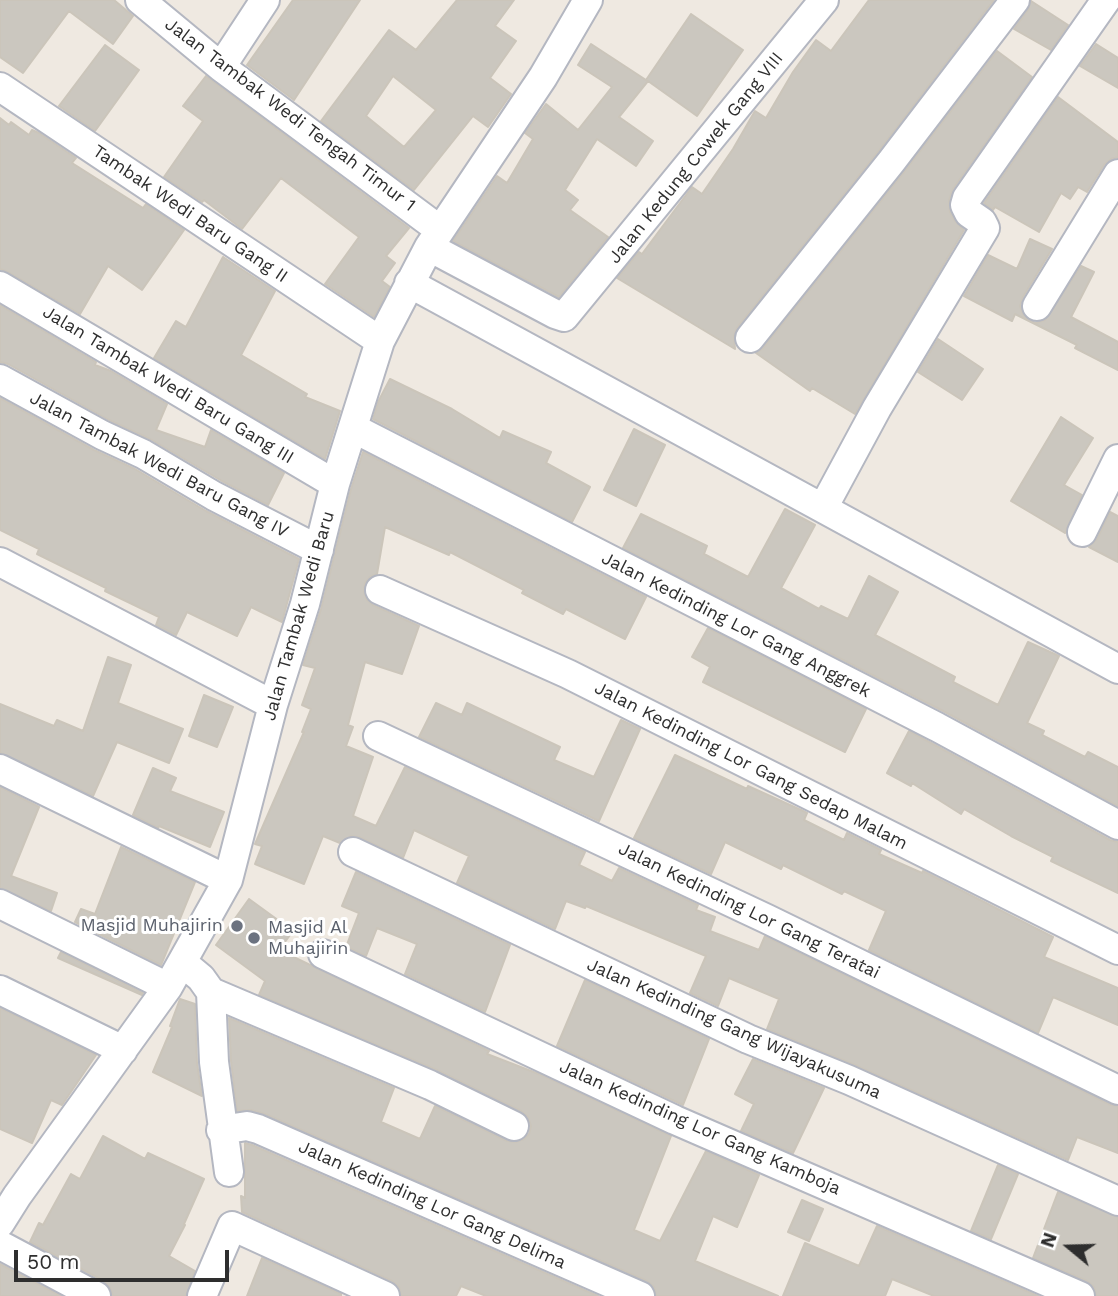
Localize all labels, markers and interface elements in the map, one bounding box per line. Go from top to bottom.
street label: Jalan Tambak Wedi Tengah Timur 1 [160,14,420,216]
street label: Jalan Kedung Cowek Gang VIII [604,48,788,268]
street label: Tambak Wedi Baru Gang II [88,141,292,287]
street label: Jalan Tambak Wedi Baru Gang III [39,301,297,469]
street label: Jalan Tambak Wedi Baru Gang IV [26,387,292,543]
street label: Jalan Tambak Wedi Baru [259,509,339,723]
street label: Jalan Kedinding Lor Gang Anggrek [598,547,874,703]
street label: Jalan Kedinding Lor Gang Sedap Malam [591,677,911,855]
street label: Jalan Kedinding Lor Gang Teratai [615,838,883,984]
place label: Masjid Muhajirin [81,915,223,937]
place label: Masjid Al Muhajirin [268,917,349,960]
marker: Masjid Muhajirin [229,918,245,934]
marker: Masjid Al Muhajirin [246,930,262,946]
street label: Jalan Kedinding Gang Wijayakusuma [584,954,884,1104]
street label: Jalan Kedinding Lor Gang Kamboja [556,1056,844,1200]
street label: Jalan Kedinding Lor Gang Delima [295,1136,569,1274]
north arrow [1034,1212,1104,1282]
text: N [1036,1230,1062,1250]
scale bar [18,1236,233,1280]
text: 50 m [27,1249,79,1274]

